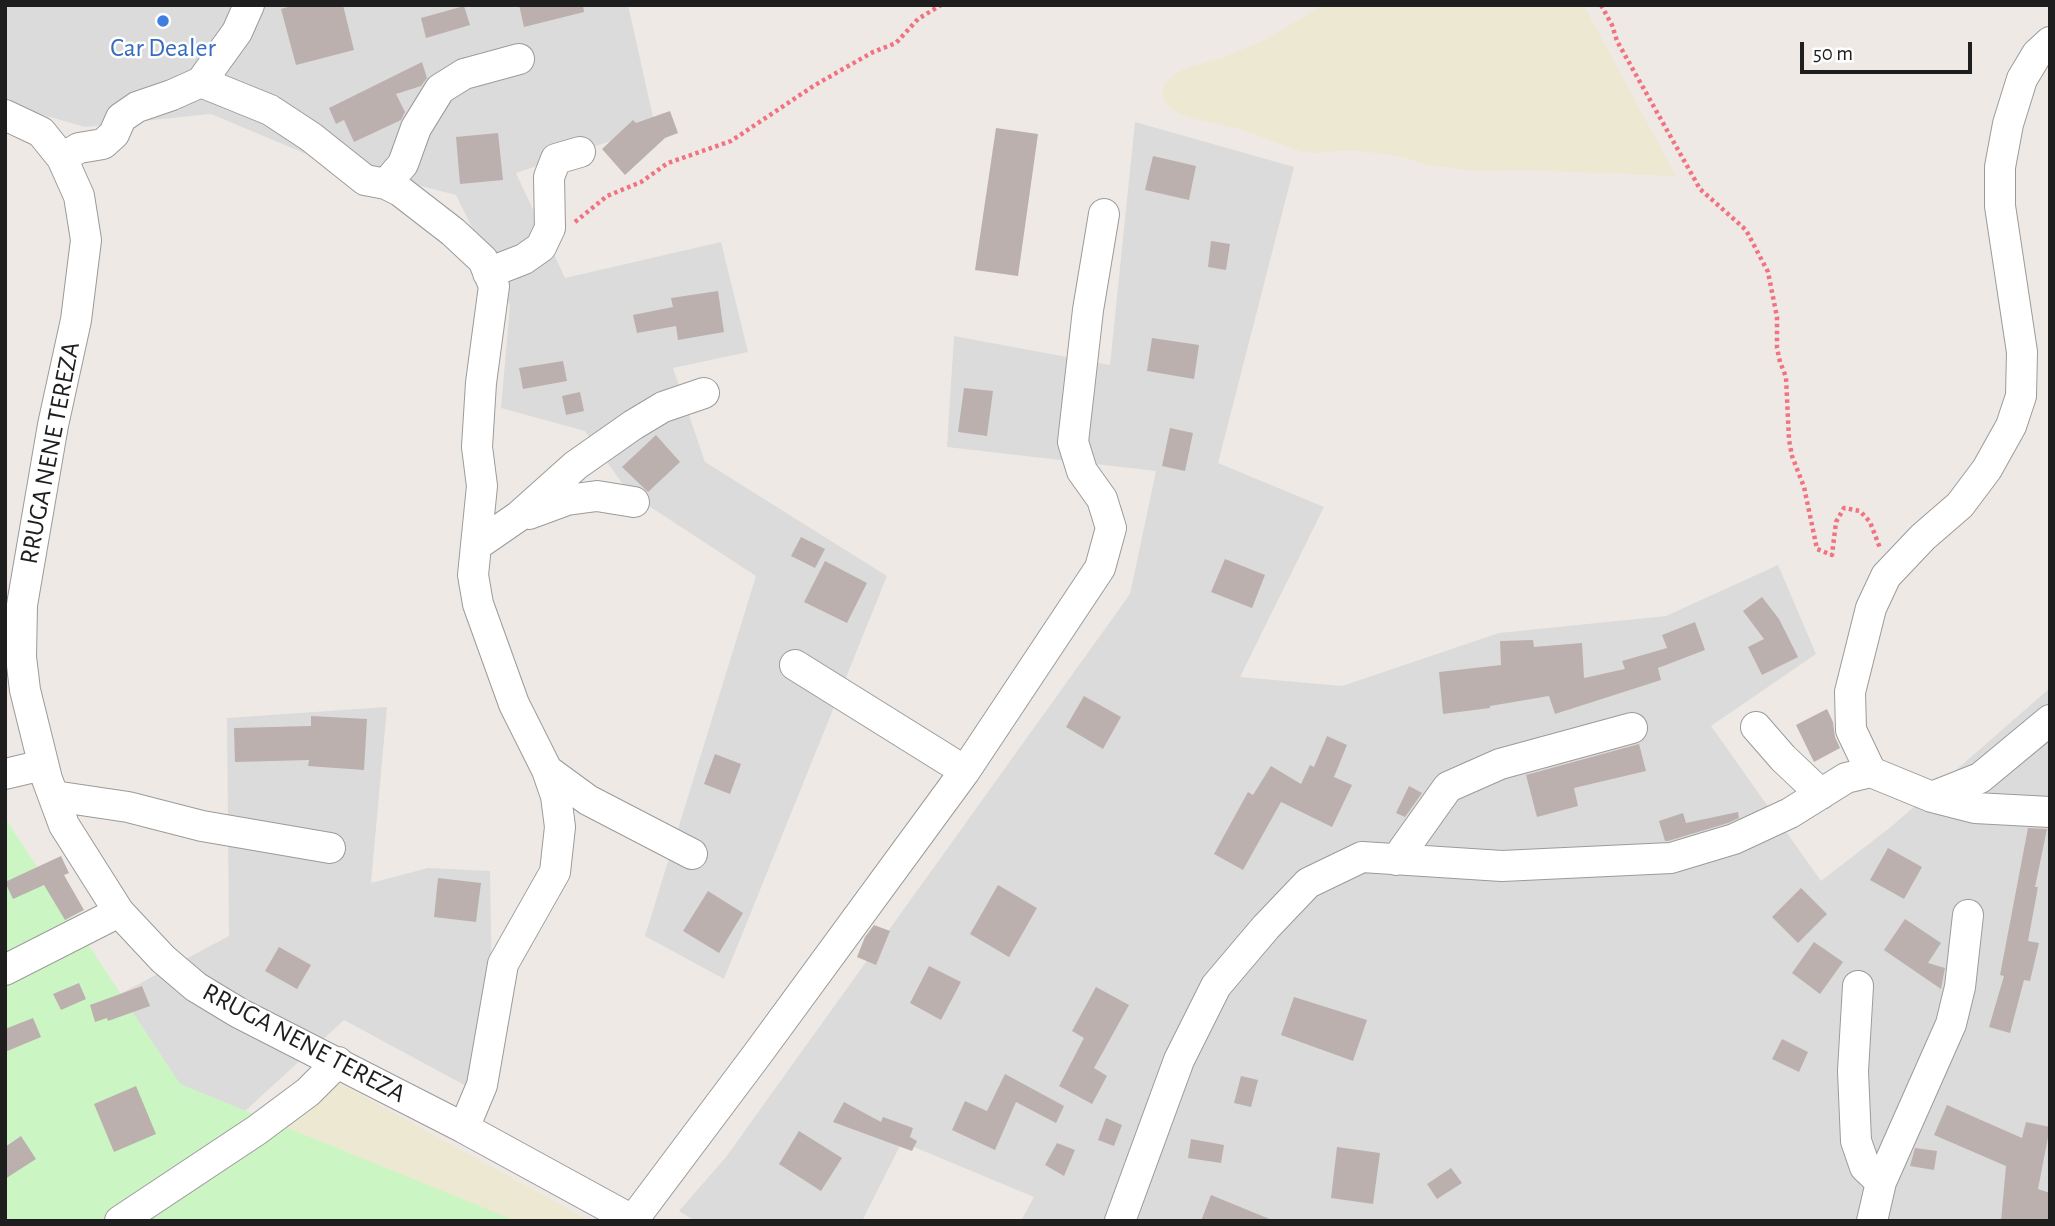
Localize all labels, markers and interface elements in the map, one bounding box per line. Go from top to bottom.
marker: Car Dealer [155,13,171,29]
scale bar [1803,28,1974,72]
place label: Car Dealer [110,32,216,64]
text: 50 m [1813,43,1853,64]
street label: RRUGA NENE TEREZA [13,339,87,567]
street label: RRUGA NENE TEREZA [197,976,411,1110]

